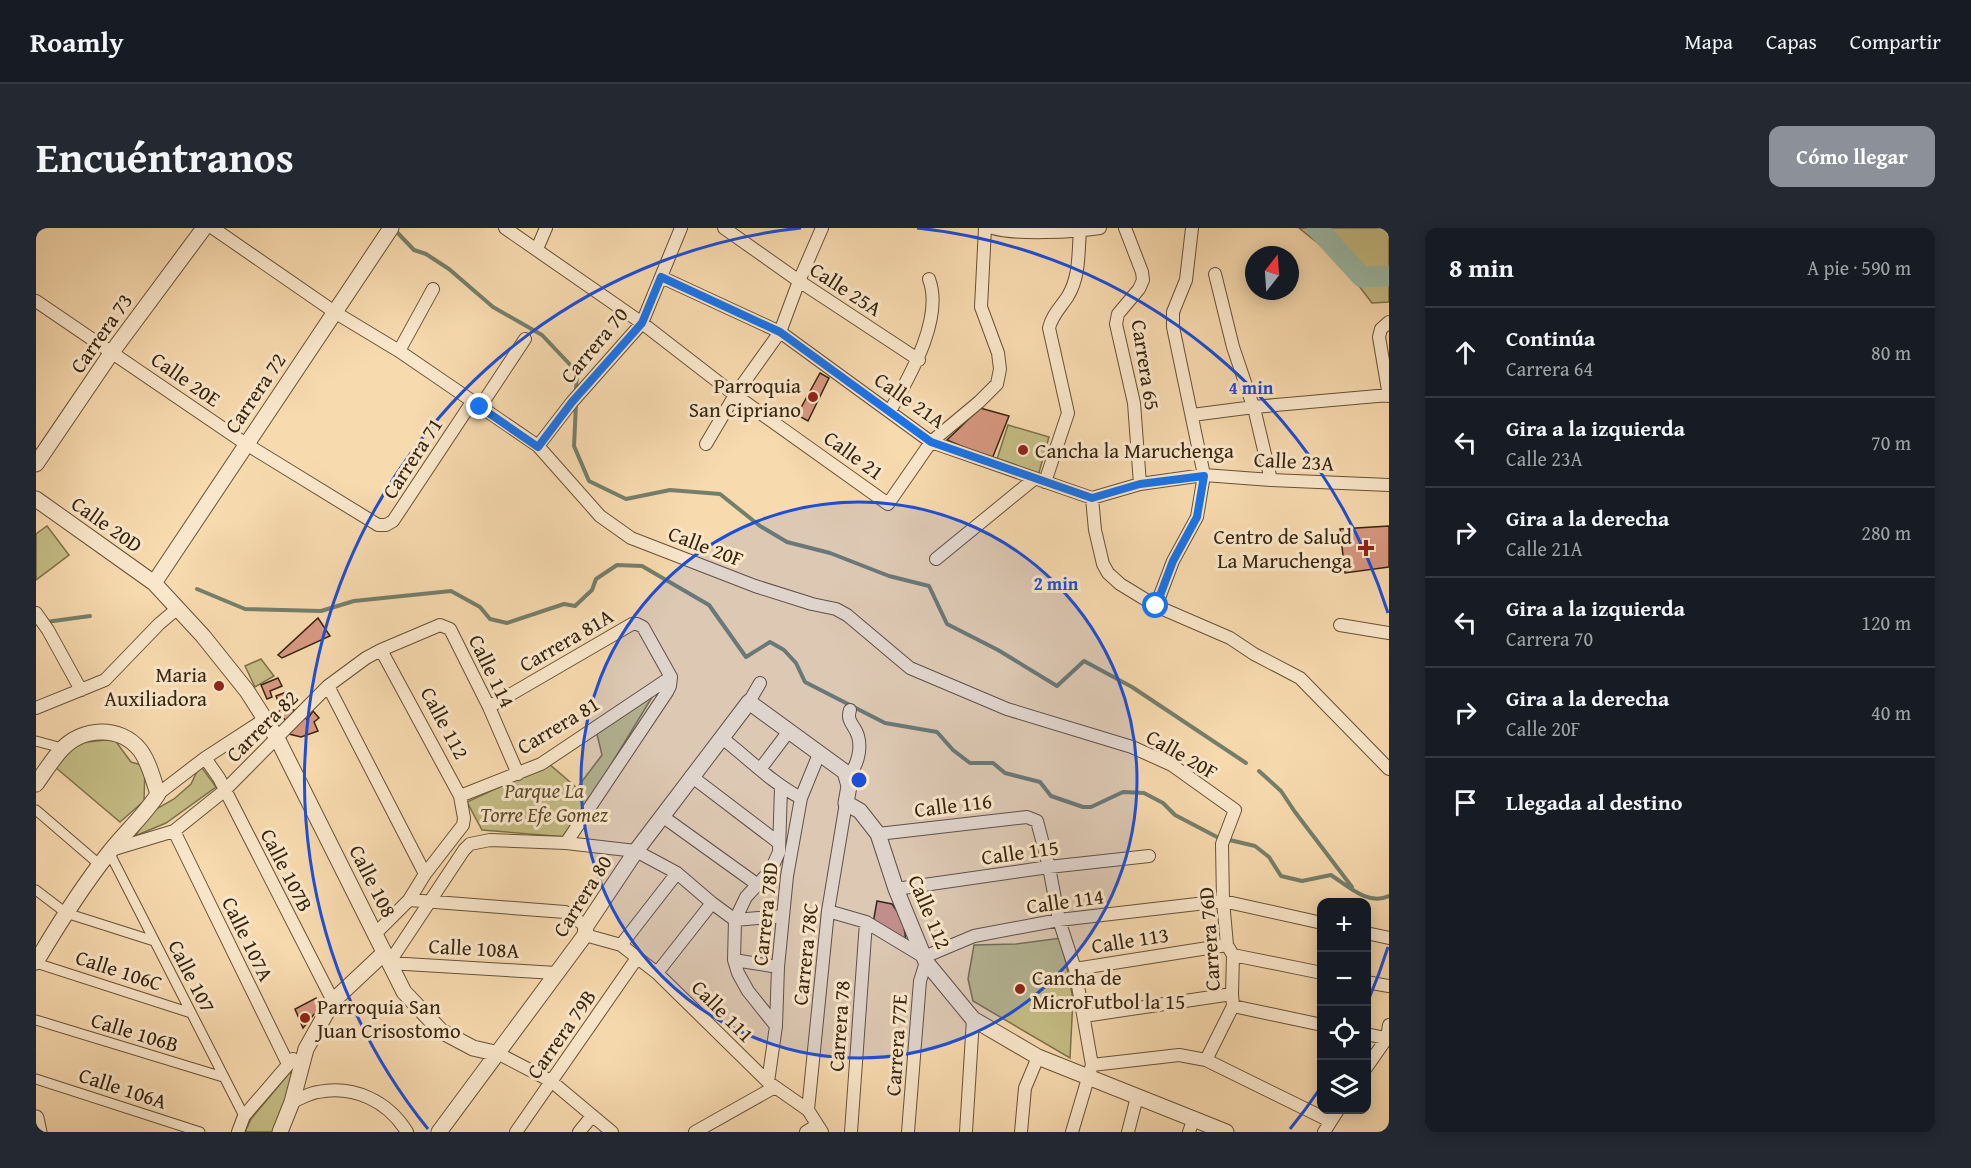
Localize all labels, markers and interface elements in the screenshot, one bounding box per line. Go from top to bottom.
text: Roamly [30,21,124,62]
text: Mapa [1684,26,1733,57]
text: Capas [1766,26,1817,57]
text: Compartir [1850,26,1941,57]
text: Encuéntranos [36,126,294,187]
button: Cómo llegar [1769,126,1935,187]
north arrow [1245,246,1299,300]
text: 8 min [1449,248,1514,287]
text: A pie · 590 m [1807,253,1911,282]
street label: Calle 25A [804,254,888,324]
street label: Carrera 73 [62,287,140,379]
street label: Carrera 70 [553,300,635,390]
street label: Carrera 65 [1124,317,1168,413]
text: Continúa [1506,322,1595,354]
icon: ahead [1449,336,1482,369]
text: 80 m [1871,338,1911,367]
street label: Calle 20E [145,344,227,414]
street label: Carrera 72 [217,346,293,440]
text: Carrera 64 [1506,354,1593,383]
street label: Calle 21A [868,364,952,436]
place label: Parroquia San Cipriano [689,370,801,425]
text: 4 min [1229,374,1274,401]
marker: Parroquia San Cipriano [806,390,820,404]
route end [466,393,492,419]
street label: Carrera 71 [374,411,450,505]
text: Gira a la izquierda [1506,412,1685,444]
street label: Calle 21 [817,423,891,487]
icon: left [1449,426,1482,459]
text: 70 m [1871,428,1911,457]
place label: Cancha la Maruchenga [1035,435,1234,466]
marker: Cancha la Maruchenga [1016,443,1030,457]
street label: Calle 23A [1253,443,1335,479]
text: Calle 23A [1506,444,1583,473]
street label: Calle 20D [65,488,149,560]
text: Gira a la derecha [1506,502,1669,534]
icon: right [1449,516,1482,549]
street label: Calle 20F [664,518,748,574]
text: 280 m [1861,518,1911,547]
place label: Centro de Salud La Maruchenga [1214,521,1353,576]
text: Calle 21A [1506,534,1583,563]
marker: Centro de Salud La Maruchenga [1357,539,1375,557]
text: 2 min [1034,570,1079,597]
route start [1142,592,1168,618]
text: Gira a la izquierda [1506,592,1685,624]
street label: Carrera 81A [513,600,619,679]
icon: left [1449,606,1482,639]
text: 120 m [1861,608,1911,637]
text: Carrera 70 [1506,624,1593,653]
street label: Calle 114 [461,629,523,713]
place label: Maria Auxiliadora [104,659,207,714]
marker: Maria Auxiliadora [212,679,226,693]
street label: Calle 112 [413,681,477,765]
text: Gira a la derecha [1506,682,1669,714]
street label: Carrera 82 [219,683,305,769]
street label: Carrera 81 [511,688,605,762]
icon: right [1449,696,1482,729]
text: 40 m [1871,698,1911,727]
text: Calle 20F [1506,714,1580,743]
street label: Calle 20F [1140,721,1224,787]
centre of rings [849,770,869,790]
park label: Parque La Torre Efe Gomez [480,775,608,830]
street label: Calle 116 [912,785,994,825]
icon: arrive [1449,786,1482,819]
text: Llegada al destino [1506,786,1682,818]
street label: Calle 107B [253,823,321,917]
street label: Calle 115 [979,831,1061,873]
street label: Calle 108 [341,839,405,923]
street label: Carrera 80 [545,849,619,943]
street label: Carrera 78D [744,861,786,967]
street label: Calle 112 [901,870,959,954]
street label: Calle 114 [1024,880,1106,922]
street label: Carrera 76D [1190,886,1228,992]
street label: Calle 107A [214,891,282,987]
map controls [1317,898,1371,1114]
button: + [1317,898,1371,952]
street label: Carrera 78C [784,901,826,1007]
street label: Calle 113 [1089,919,1171,961]
street label: Calle 108A [428,930,520,966]
street label: Calle 107 [160,934,224,1018]
street label: Calle 106C [72,941,166,999]
button: − [1317,952,1371,1006]
place label: Cancha de MicroFutbol la 15 [1032,962,1185,1017]
street label: Calle 111 [684,972,762,1050]
street label: Carrera 78 [820,979,858,1073]
marker: Cancha de MicroFutbol la 15 [1013,982,1027,996]
street label: Carrera 79B [519,983,603,1085]
place label: Parroquia San Juan Crisostomo [314,991,461,1046]
street label: Carrera 77E [877,993,915,1097]
street label: Calle 106B [88,1004,182,1060]
button: locate [1317,1006,1371,1060]
marker: Parroquia San Juan Crisostomo [298,1011,312,1025]
street label: Calle 106A [75,1059,171,1117]
button: layers [1317,1060,1371,1114]

